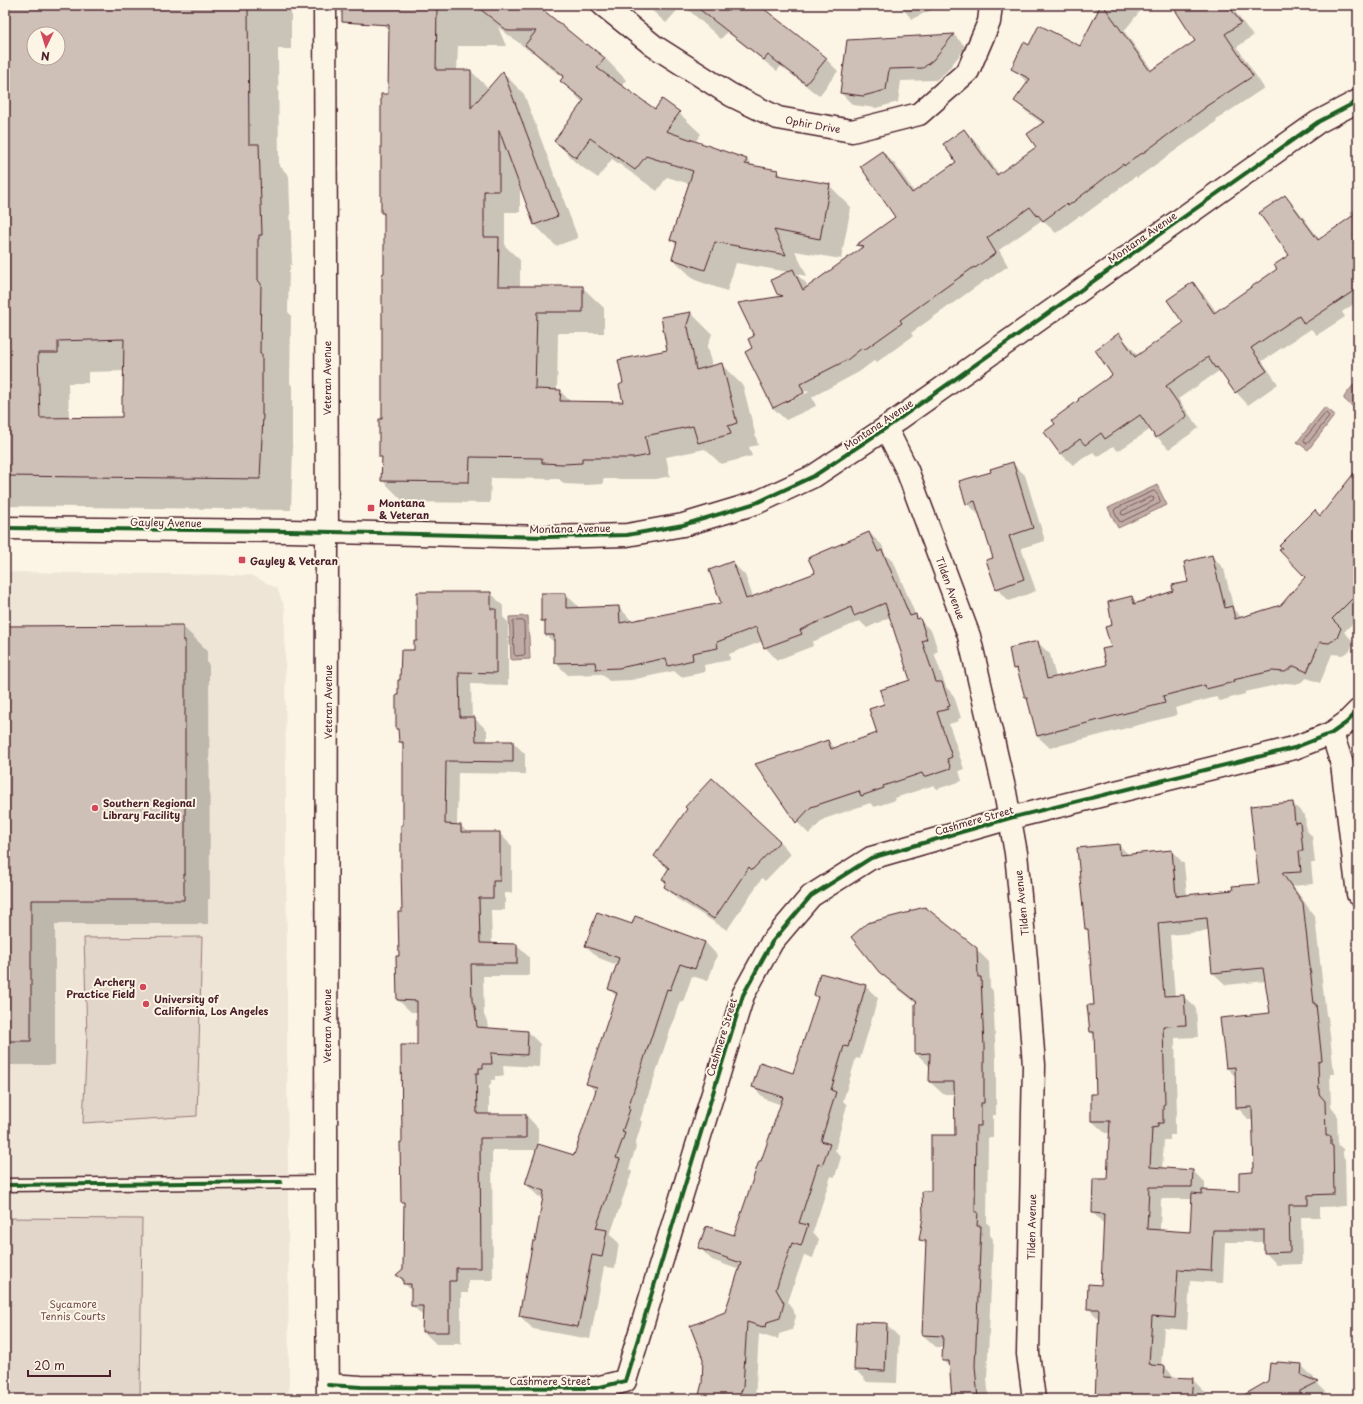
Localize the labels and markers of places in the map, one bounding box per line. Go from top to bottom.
place label: Montana & Veteran [379,495,429,522]
marker: Montana & Veteran [366,503,376,513]
place label: Gayley & Veteran [250,553,338,569]
marker: Gayley & Veteran [237,555,247,565]
place label: Southern Regional Library Facility [103,795,196,823]
marker: Southern Regional Library Facility [90,803,100,813]
place label: Archery Practice Field [66,974,135,1001]
marker: Archery Practice Field [138,982,148,992]
place label: University of California, Los Angeles [154,991,269,1018]
marker: University of California, Los Angeles [141,999,151,1009]

